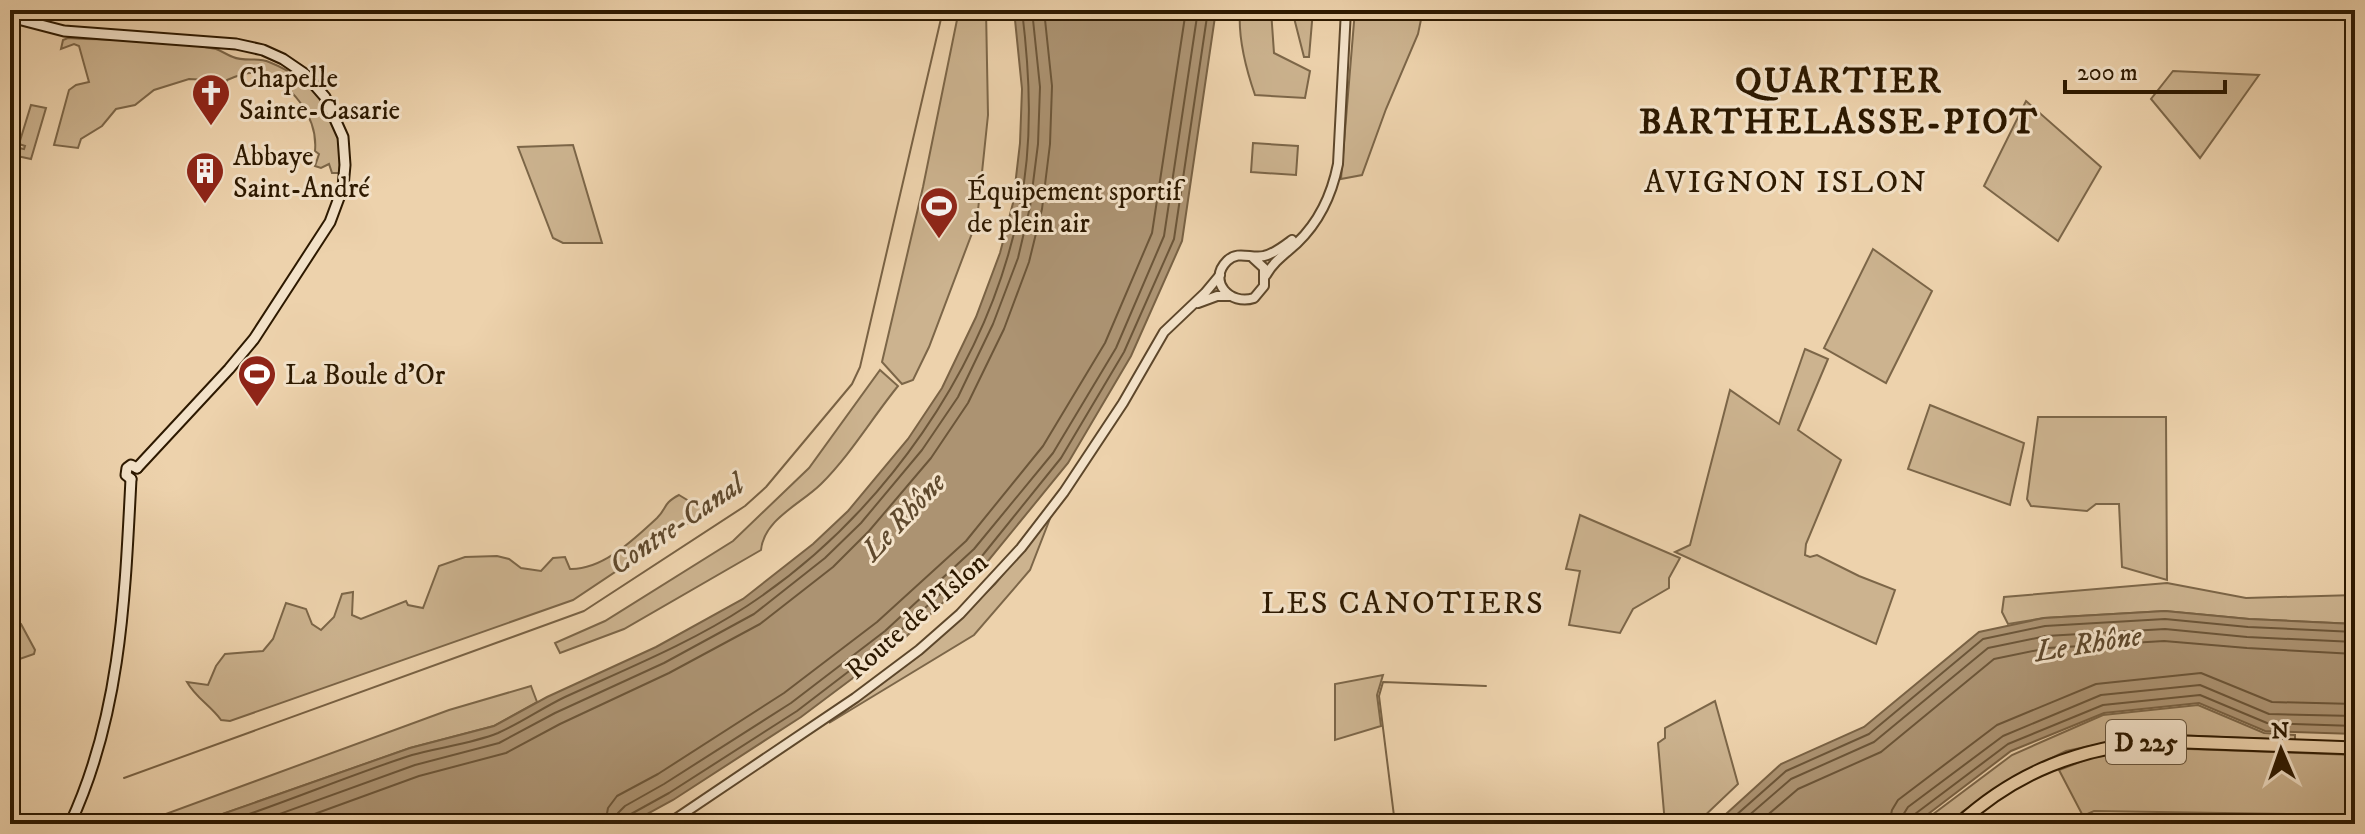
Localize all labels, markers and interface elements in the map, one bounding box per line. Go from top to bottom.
scale bar [2065,44,2225,94]
text: 200 m [2077,58,2138,88]
district label: QUARTIER BARTHELASSE-PIOT [1639,59,2039,145]
place label: Chapelle Sainte-Casarie [239,61,400,128]
church icon: Chapelle Sainte-Casarie [190,72,232,127]
place label: Abbaye Saint-André [233,139,370,206]
building icon: Abbaye Saint-André [184,150,226,205]
district label: AVIGNON ISLON [1644,163,1928,203]
place label: Équipement sportif de plein air [967,174,1186,241]
sports icon: Équipement sportif de plein air [918,185,960,240]
sports icon: La Boule d'Or [236,353,278,408]
place label: La Boule d'Or [285,358,446,393]
water label: Le Rhône [853,464,955,570]
water label: Contre-Canal [602,465,754,584]
street label: Route de l'Islon [839,545,995,687]
district label: LES CANOTIERS [1261,584,1545,624]
water label: Le Rhône [2030,618,2145,671]
north arrow [2241,710,2321,790]
text: N [2271,718,2290,745]
road number: D 225 [2106,720,2186,764]

